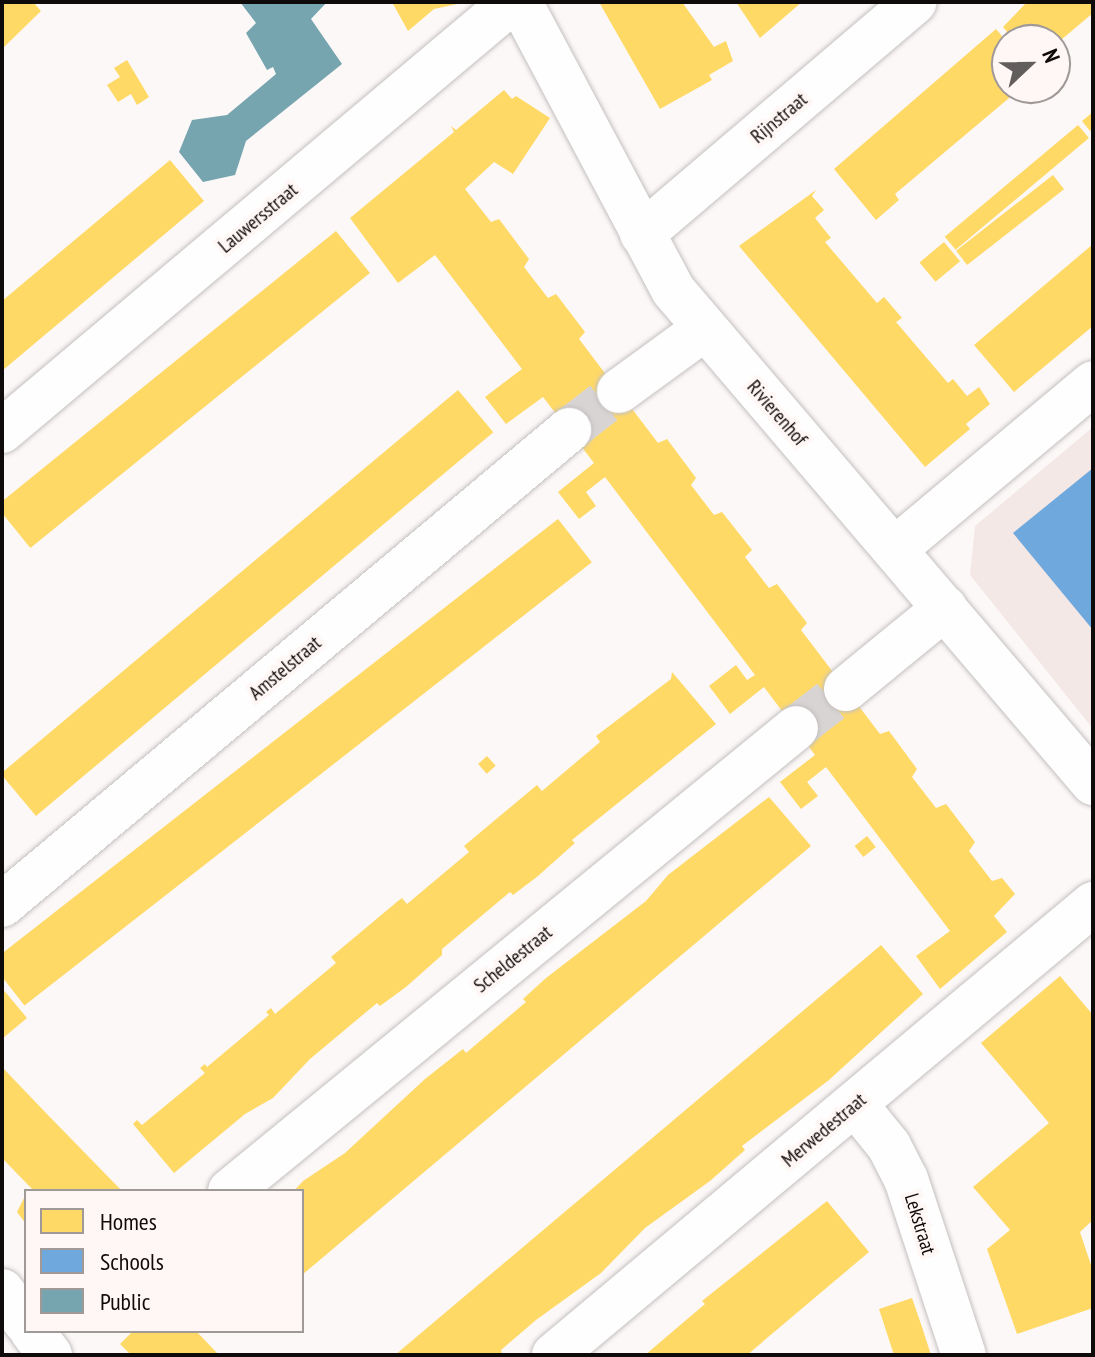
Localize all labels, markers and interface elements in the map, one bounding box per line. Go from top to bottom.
north arrow [991,24,1071,104]
text: N [1036,45,1067,67]
street label: Rijnstraat [746,88,812,148]
street label: Lauwersstraat [213,178,303,258]
street label: Rivierenhof [742,375,812,451]
street label: Amstelstraat [244,631,326,705]
street label: Scheldestraat [469,920,557,998]
street label: Merwedestraat [777,1088,871,1172]
legend [24,1189,304,1333]
street label: Lekstraat [899,1191,941,1257]
text: Homes [100,1206,157,1237]
text: Schools [100,1246,164,1277]
text: Public [100,1286,150,1317]

